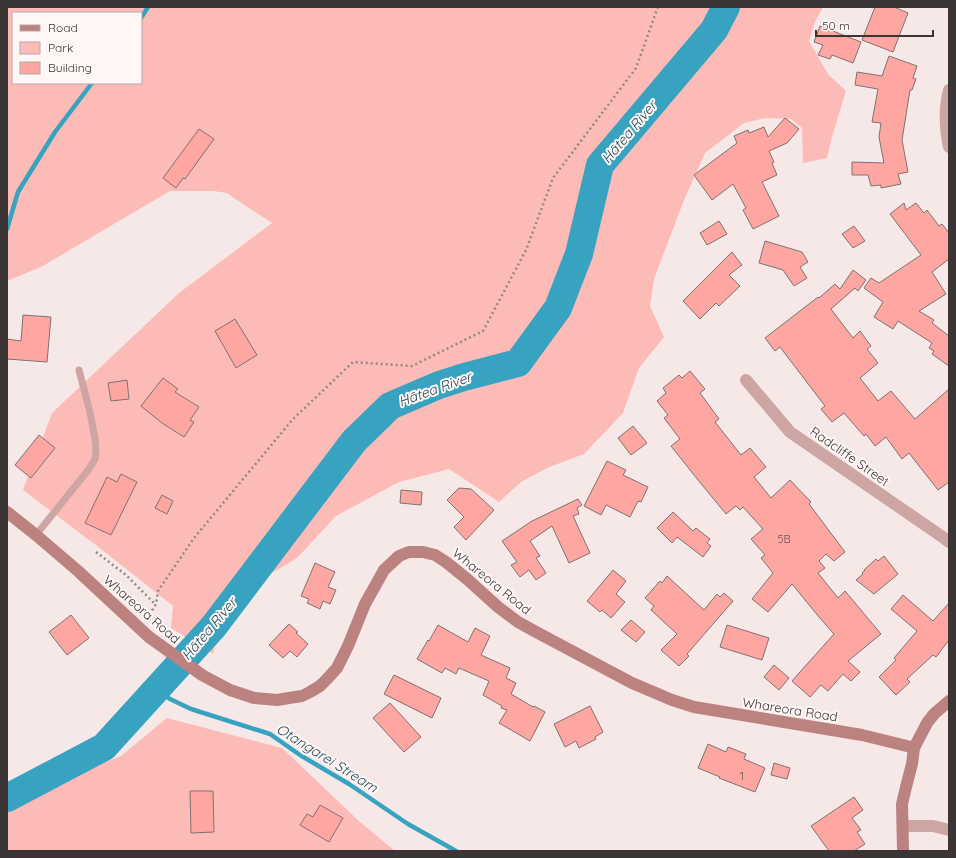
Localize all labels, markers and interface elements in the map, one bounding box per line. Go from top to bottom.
legend [12,12,142,84]
scale bar [816,12,933,38]
text: 50 m [822,18,850,33]
text: Road [48,20,78,35]
text: Park [48,40,73,55]
text: Building [48,60,92,75]
water label: Hātea River [598,96,662,167]
water label: Hātea River [396,367,476,411]
street label: Radcliffe Street [807,423,893,489]
house number: 5B [777,532,791,546]
street label: Whareora Road [450,544,534,618]
street label: Whareora Road [100,571,184,647]
water label: Hātea River [178,593,242,664]
street label: Whareora Road [741,694,839,724]
water label: Otangarei Stream [273,720,381,796]
house number: 1 [740,769,744,783]

